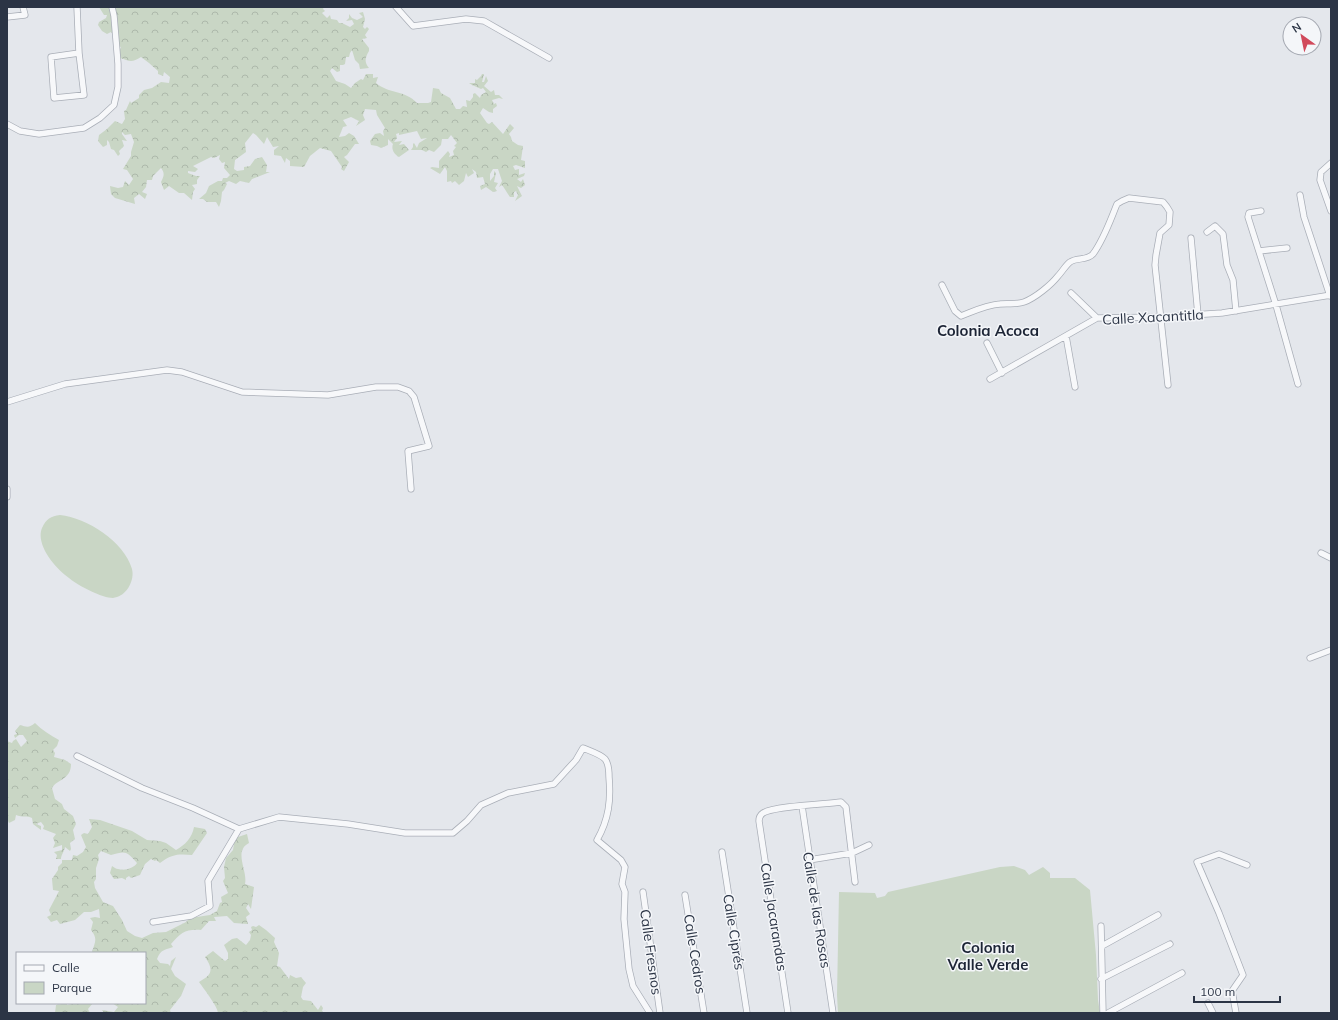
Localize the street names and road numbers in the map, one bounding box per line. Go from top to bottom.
street label: Calle Xacantitla [1102,305,1204,329]
street label: Calle de las Rosas [799,851,835,969]
street label: Calle Jacarandas [757,862,791,972]
street label: Calle Ciprés [719,893,749,971]
street label: Calle Fresnos [636,908,666,996]
street label: Calle Cedros [680,913,710,995]

